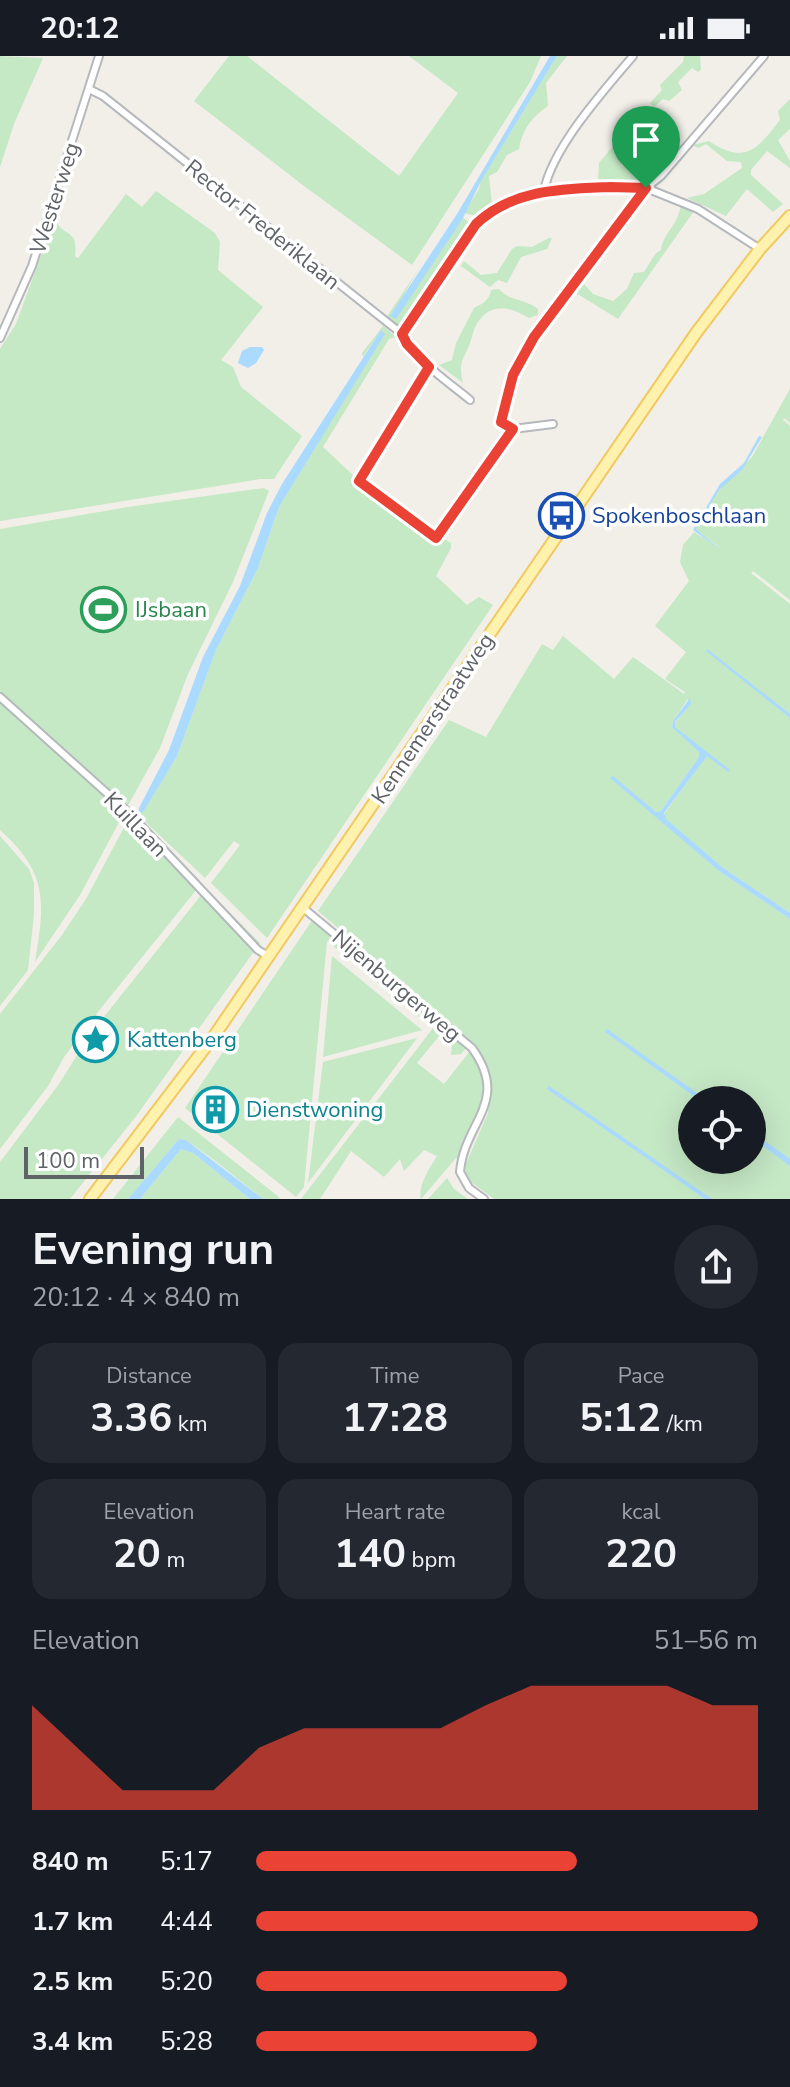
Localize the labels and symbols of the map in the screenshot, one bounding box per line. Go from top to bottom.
pin [612,106,680,188]
street label: Westerweg [23,139,87,258]
street label: Rector Frederiklaan [178,153,346,297]
bus stop icon: Spokenboschlaan [537,491,585,539]
place label: Spokenboschlaan [592,501,766,531]
sports icon: IJsbaan [80,585,128,633]
place label: IJsbaan [135,595,207,625]
street label: Kennemerstraatweg [364,627,501,810]
street label: Kuillaan [97,786,174,864]
street label: Nijenburgerweg [326,923,467,1049]
place icon: Kattenberg [72,1015,120,1063]
place label: Kattenberg [127,1025,237,1055]
building icon: Dienstwoning [191,1085,239,1133]
place label: Dienstwoning [246,1095,384,1125]
scale bar [24,1143,144,1179]

